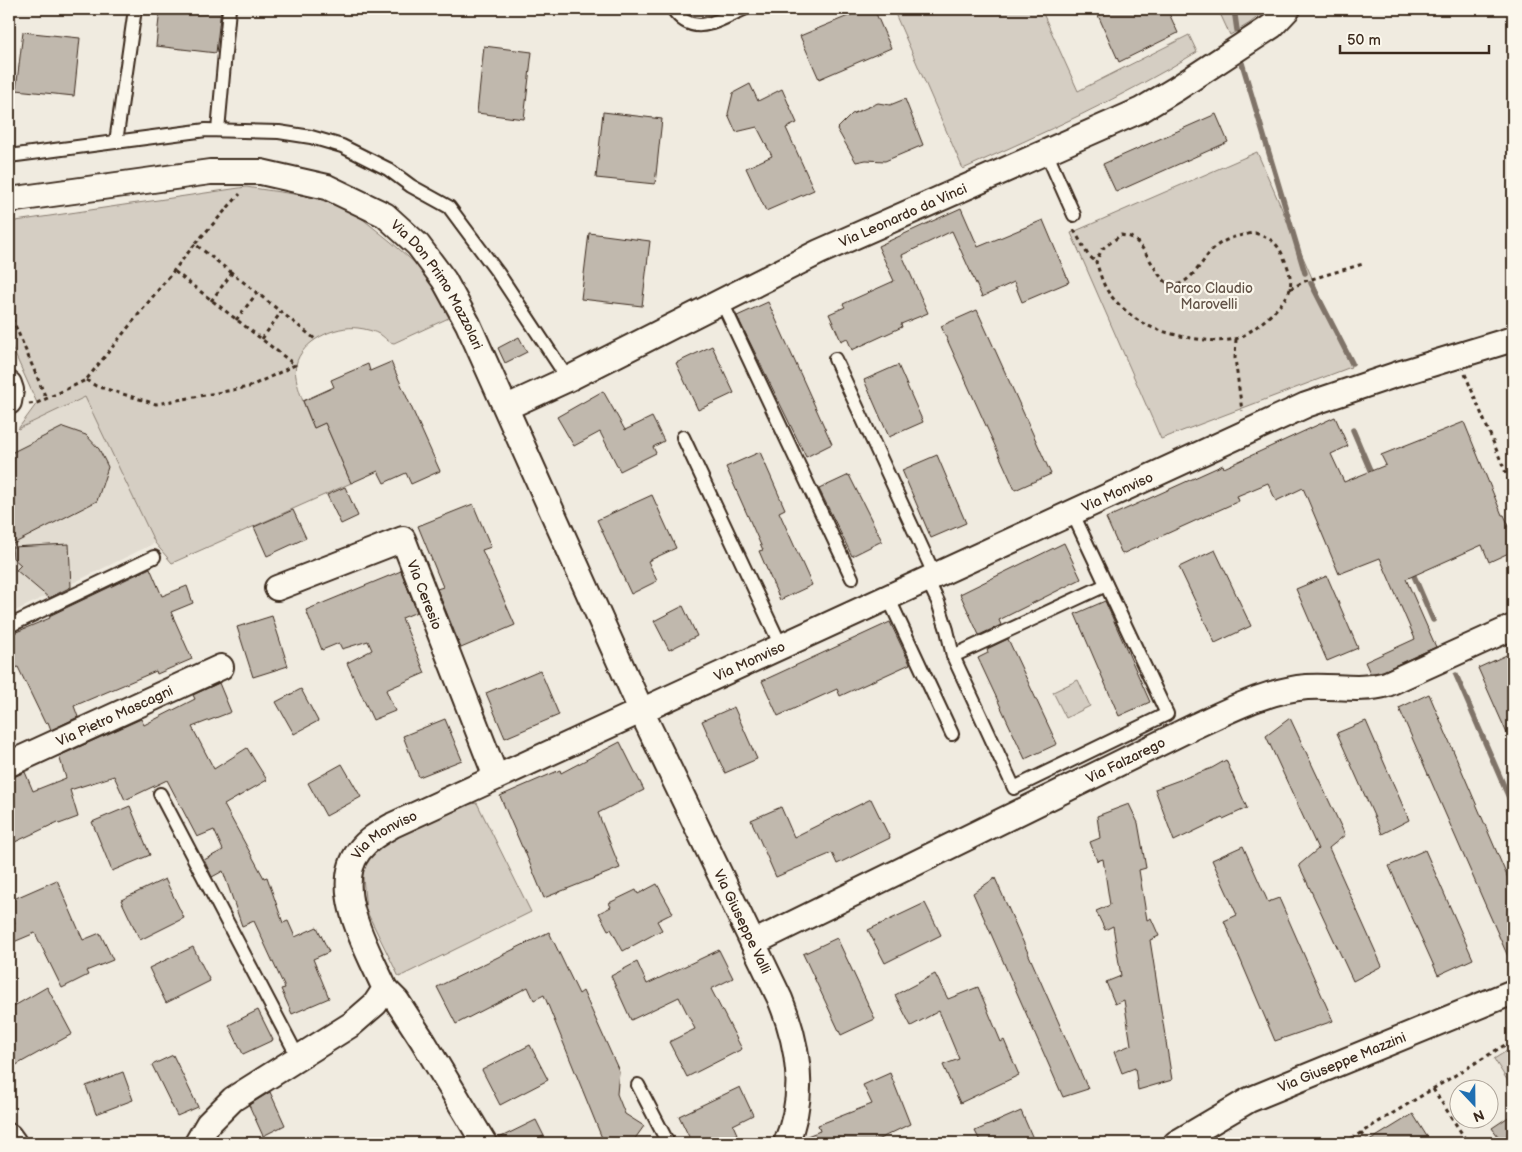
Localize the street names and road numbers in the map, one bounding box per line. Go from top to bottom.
street label: Via Leonardo da Vinci [836,180,970,251]
street label: Via Don Primo Mazzolari [387,216,486,352]
street label: Via Monviso [1079,469,1156,516]
street label: Via Ceresio [403,558,446,632]
street label: Via Monviso [711,638,788,685]
street label: Via Pietro Mascagni [54,682,176,750]
street label: Via Falzarego [1083,734,1168,787]
street label: Via Monviso [348,807,420,863]
street label: Via Giuseppe Valli [710,867,774,977]
street label: Via Giuseppe Mazzini [1275,1029,1409,1096]

